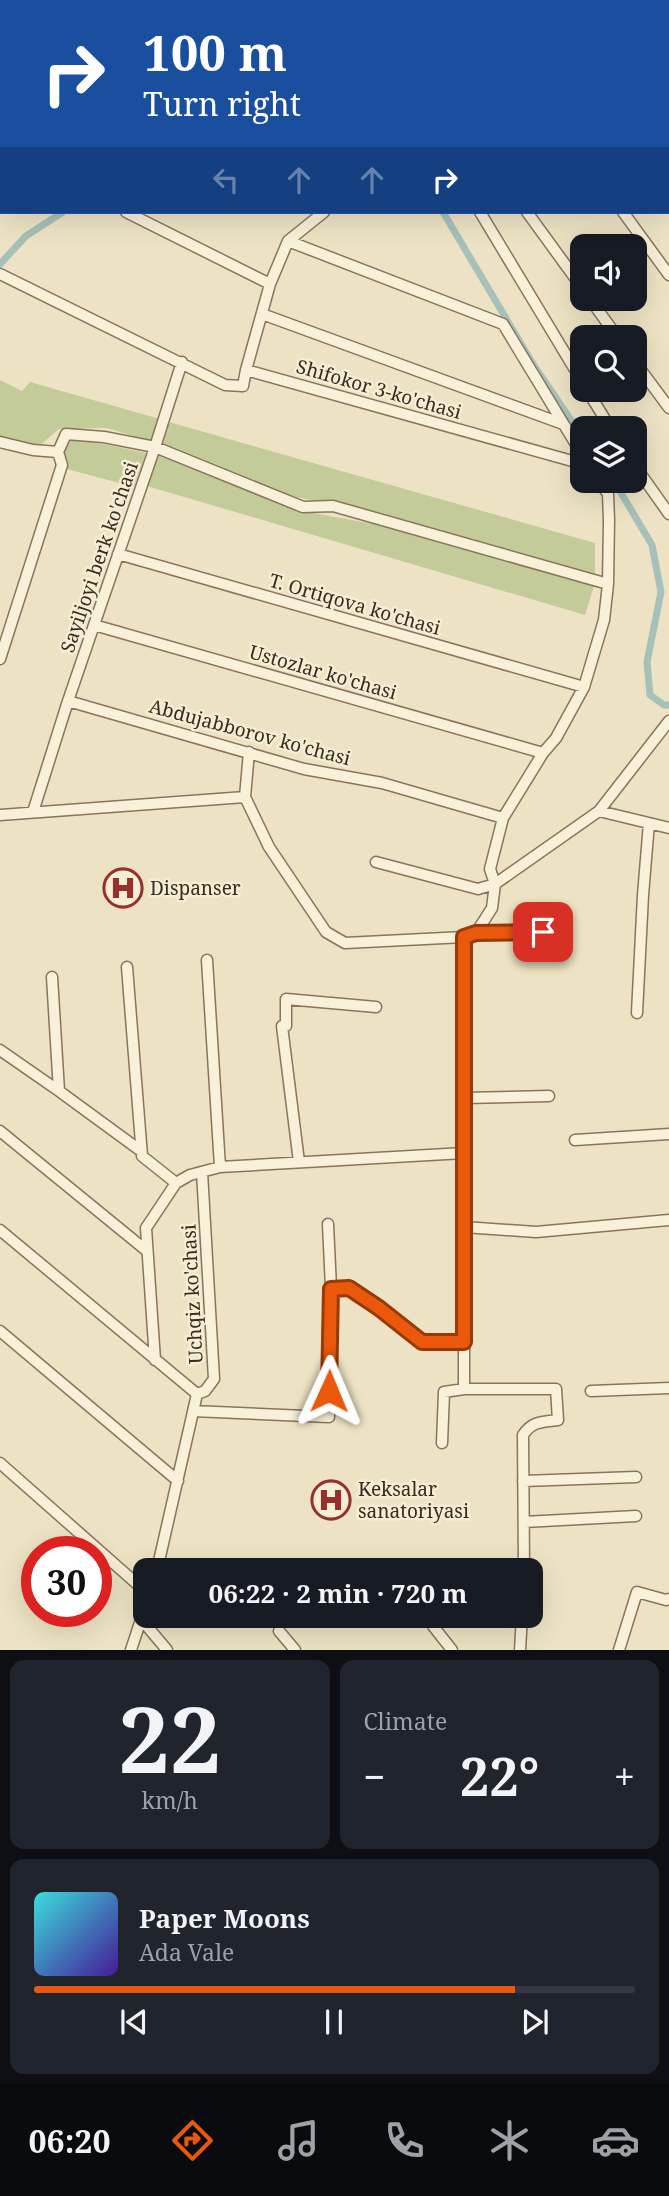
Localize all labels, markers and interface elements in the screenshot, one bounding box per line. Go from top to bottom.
text: 100 m [143,19,287,85]
icon: right [28,28,119,119]
text: Turn right [143,82,301,125]
icon: left [207,161,245,199]
icon: ahead [280,161,318,199]
icon: ahead [353,161,391,199]
icon: right [426,161,464,199]
map controls [570,234,647,493]
button: sound [570,234,647,311]
button: search [570,325,647,402]
street label: Shifokor 3-ko'chasi [293,353,465,425]
button: layers [570,416,647,493]
street label: Sayiljoyi berk ko'chasi [54,458,144,656]
street label: T. Ortiqova ko'chasi [266,567,444,641]
street label: Ustozlar ko'chasi [246,639,400,705]
street label: Abdujabborov ko'chasi [146,693,354,771]
hospital icon: Dispanser [102,867,144,909]
place label: Dispanser [150,875,241,901]
pin [513,902,573,962]
icon: arrive [524,913,562,951]
street label: Uchqiz ko'chasi [175,1224,209,1364]
position arrow [292,1354,366,1428]
place label: Keksalar sanatoriyasi [358,1476,469,1524]
hospital icon: Keksalar sanatoriyasi [310,1479,352,1521]
speed limit sign: 30 [21,1536,112,1627]
text: 06:22 · 2 min · 720 m [208,1575,468,1611]
text: 22 [118,1676,221,1800]
text: Climate [364,1705,447,1737]
text: 22° [460,1740,539,1811]
text: − [364,1750,386,1802]
text: + [614,1750,635,1802]
text: km/h [142,1784,198,1816]
text: Paper Moons [139,1900,310,1936]
text: Ada Vale [139,1936,234,1968]
icon: previous [115,2003,153,2041]
icon: pause [315,2003,353,2041]
icon: next [516,2003,554,2041]
icon: directions [168,2116,217,2165]
icon: music [274,2116,323,2165]
icon: phone [380,2116,429,2165]
icon: climate [485,2116,534,2165]
icon: car [591,2116,640,2165]
text: 06:20 [28,2119,111,2162]

